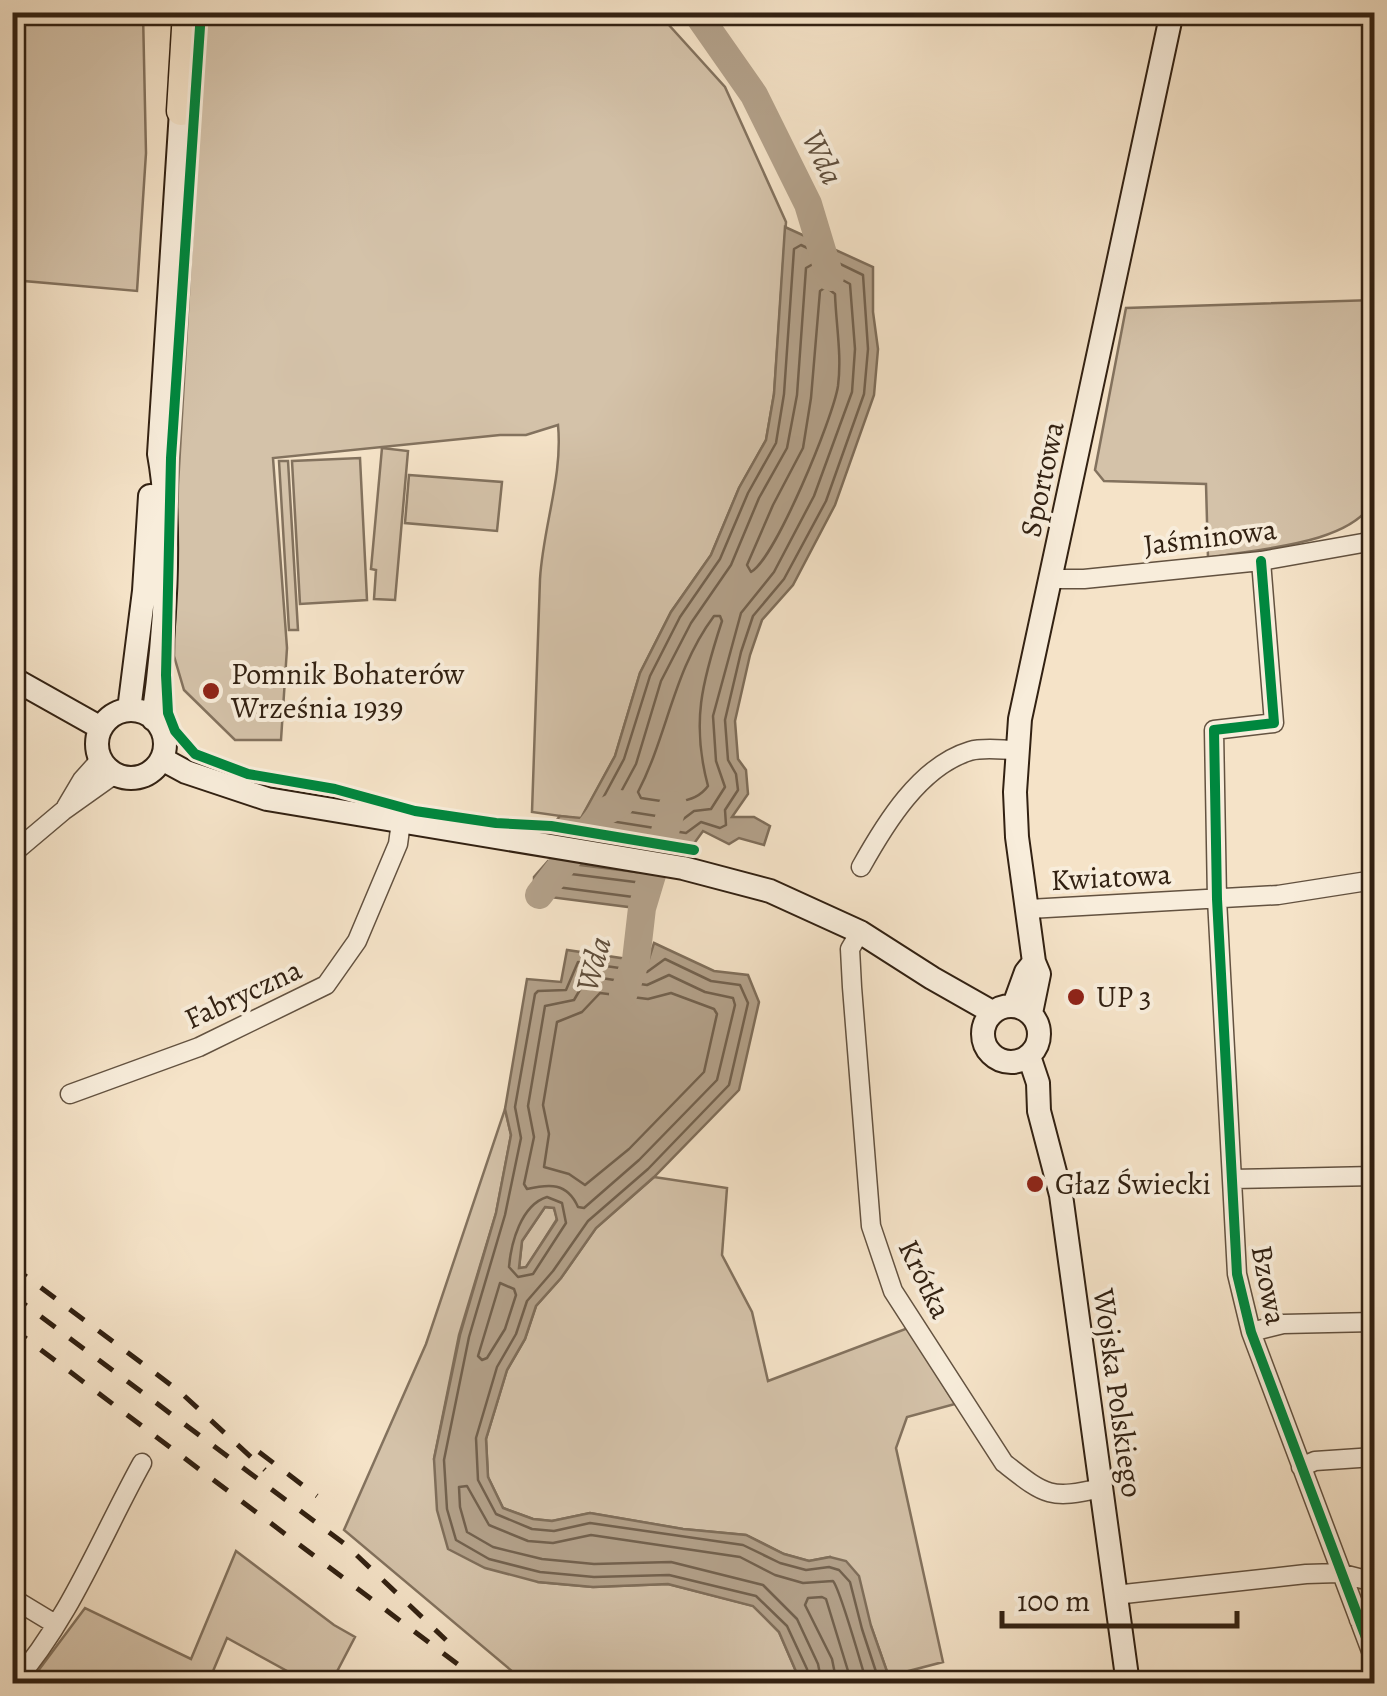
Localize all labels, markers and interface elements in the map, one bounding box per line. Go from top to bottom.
water label: Wda [791,122,855,192]
street label: Sportowa [1010,418,1074,540]
street label: Jaśminowa [1141,509,1279,565]
place label: Pomnik Bohaterów Września 1939 [230,654,465,728]
marker: Pomnik Bohaterów Września 1939 [200,680,222,702]
street label: Kwiatowa [1050,854,1172,900]
water label: Wda [564,931,622,997]
street label: Fabryczna [178,949,308,1039]
place label: UP 3 [1096,977,1151,1017]
marker: UP 3 [1065,986,1087,1008]
place label: Głaz Świecki [1055,1164,1211,1204]
marker: Głaz Świecki [1024,1173,1046,1195]
street label: Krótka [889,1233,961,1325]
street label: Bzowa [1242,1242,1296,1328]
street label: Wojska Polskiego [1083,1285,1152,1500]
scale bar [1002,1566,1237,1628]
text: 100 m [1017,1581,1090,1621]

